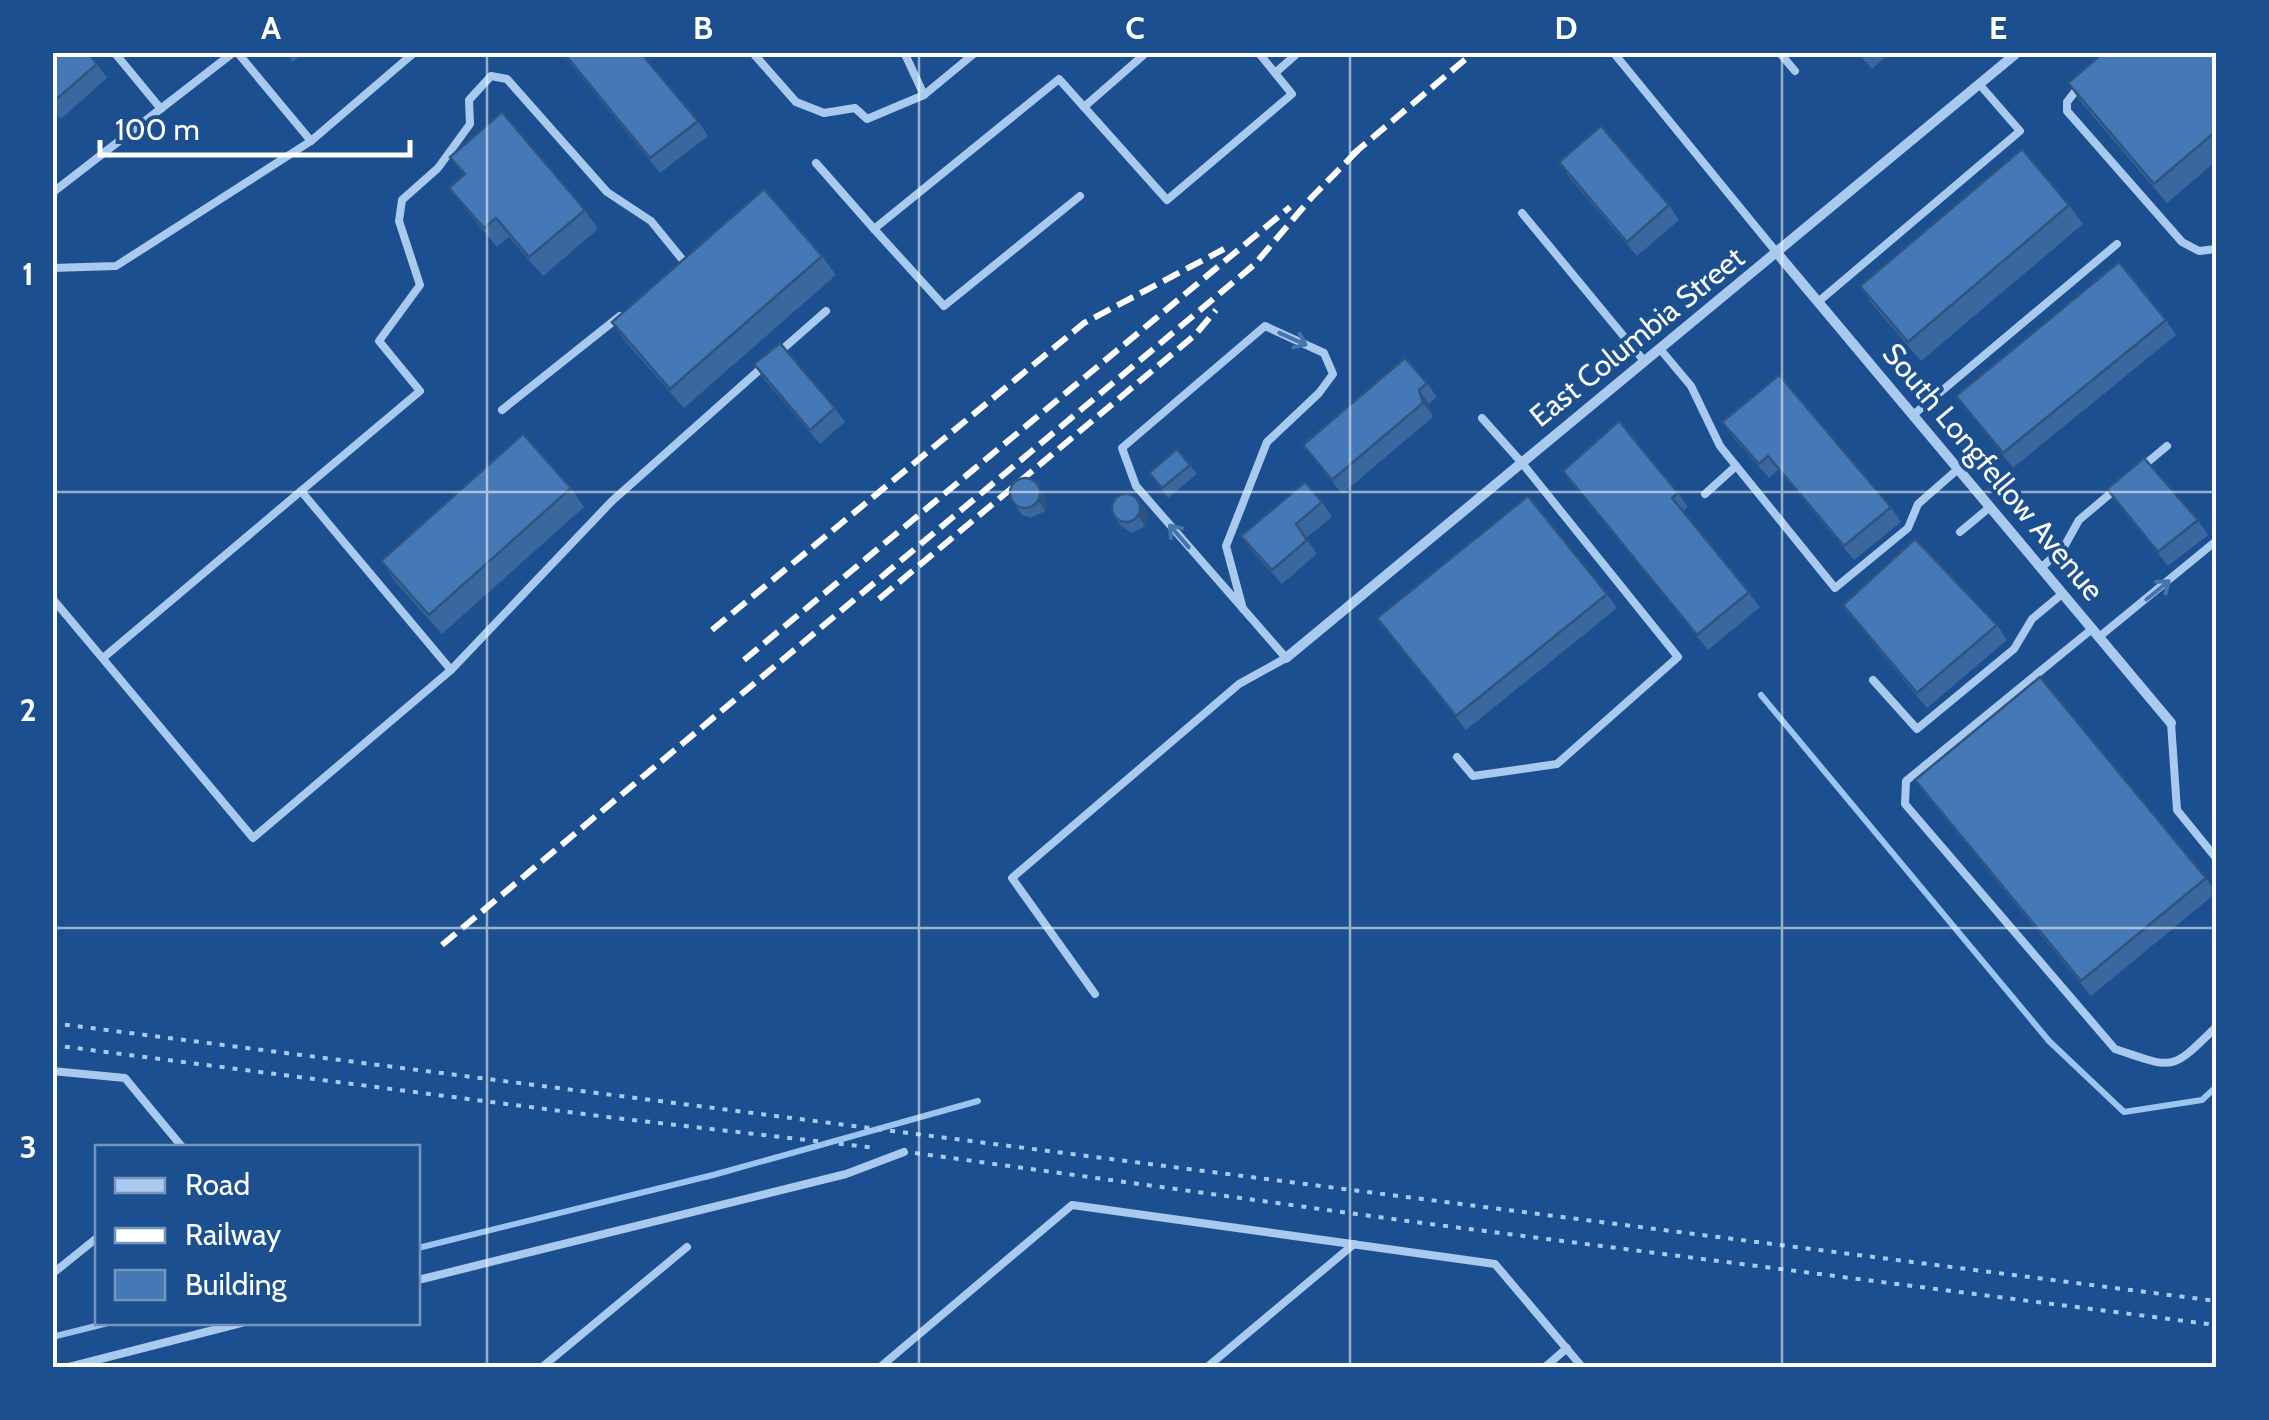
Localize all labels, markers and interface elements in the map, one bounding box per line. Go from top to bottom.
text: A [261,8,281,47]
text: B [693,8,713,47]
text: C [1125,8,1145,47]
text: D [1554,8,1578,47]
text: E [1989,8,2007,47]
scale bar [100,95,410,157]
text: 100 m [115,111,200,148]
street label: East Columbia Street [1522,239,1751,434]
text: 1 [22,254,34,293]
one-way arrow [1277,331,1308,349]
street label: South Longfellow Avenue [1875,335,2112,608]
one-way arrow [1168,523,1190,549]
one-way arrow [2144,579,2170,601]
text: 2 [20,690,36,729]
text: 3 [19,1127,37,1166]
legend [95,1145,420,1325]
text: Road [185,1166,250,1203]
text: Railway [185,1216,281,1253]
text: Building [185,1266,288,1303]

